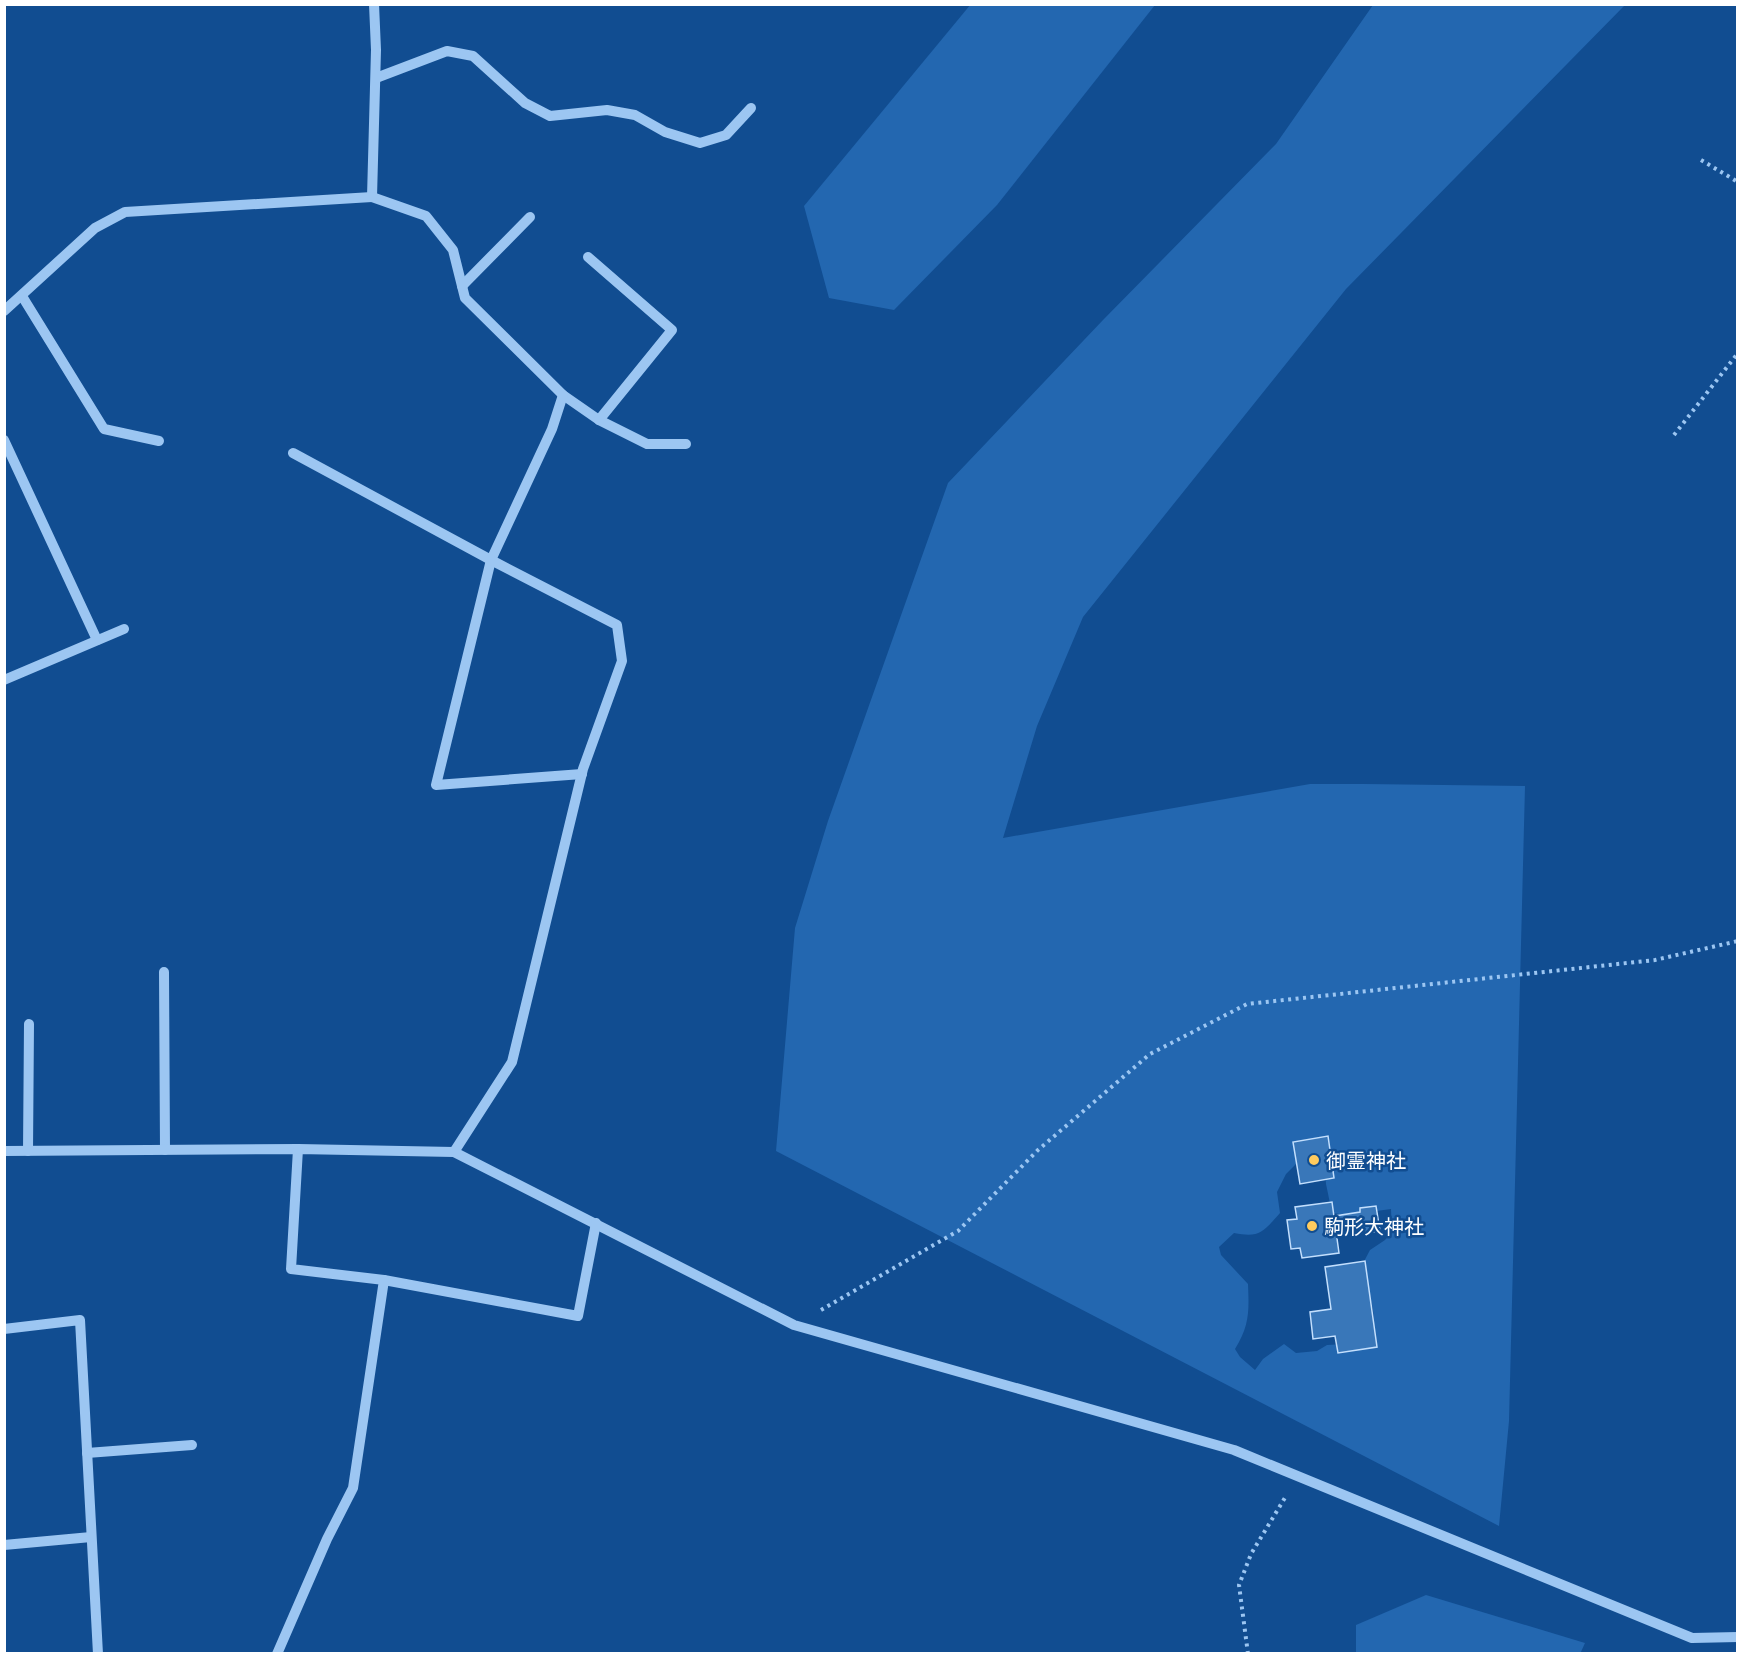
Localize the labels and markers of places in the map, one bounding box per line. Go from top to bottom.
place label: 御霊神社 [1326,1148,1406,1172]
marker: 御霊神社 [1307,1153,1321,1167]
place label: 駒形大神社 [1324,1214,1424,1238]
marker: 駒形大神社 [1305,1219,1319,1233]

